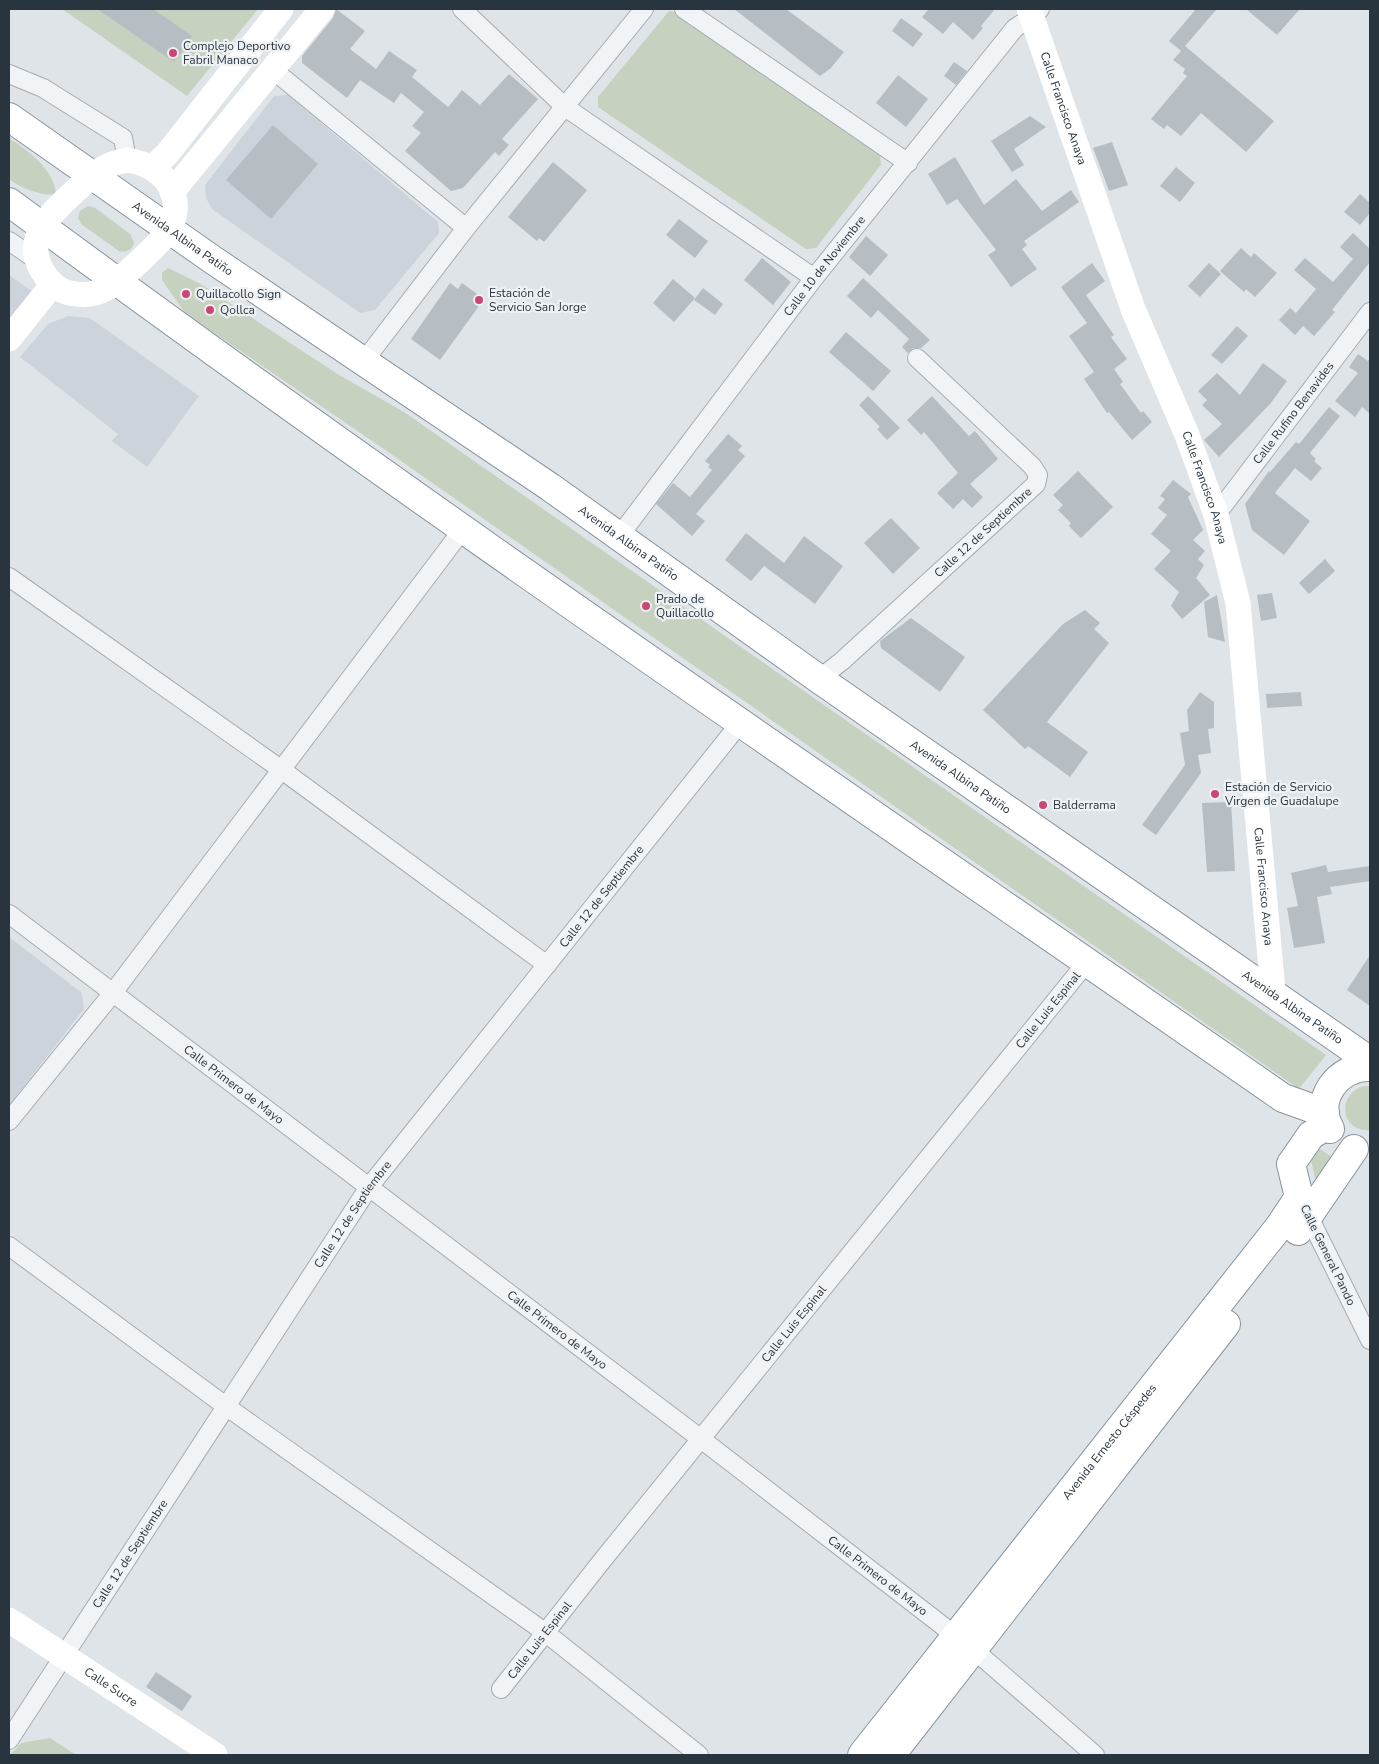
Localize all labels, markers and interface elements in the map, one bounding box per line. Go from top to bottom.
place label: Complejo Deportivo Fabril Manaco [183,38,291,68]
marker: Complejo Deportivo Fabril Manaco [167,47,179,59]
street label: Calle Francisco Anaya [1036,50,1090,167]
street label: Avenida Albina Patiño [129,198,237,279]
street label: Calle 10 de Noviembre [780,212,869,319]
place label: Estación de Servicio San Jorge [489,285,586,315]
place label: Quillacollo Sign [196,286,281,302]
marker: Quillacollo Sign [180,288,192,300]
marker: Estación de Servicio San Jorge [473,294,485,306]
place label: Qollca [220,302,255,318]
marker: Qollca [204,304,216,316]
street label: Calle Rufino Benavides [1249,358,1338,468]
street label: Calle Francisco Anaya [1178,429,1231,546]
street label: Calle 12 de Septiembre [931,484,1035,581]
street label: Avenida Albina Patiño [575,502,682,585]
place label: Prado de Quillacollo [656,591,714,621]
marker: Prado de Quillacollo [640,600,652,612]
street label: Avenida Albina Patiño [907,736,1014,818]
place label: Estación de Servicio Virgen de Guadalupe [1224,779,1339,809]
marker: Estación de Servicio Virgen de Guadalupe [1209,788,1221,800]
place label: Balderrama [1053,797,1116,813]
marker: Balderrama [1037,799,1049,811]
street label: Calle Francisco Anaya [1250,827,1277,946]
street label: Calle 12 de Septiembre [556,842,647,951]
street label: Avenida Albina Patiño [1239,967,1346,1048]
street label: Calle Luis Espinal [1012,968,1084,1052]
street label: Calle Primero de Mayo [180,1041,287,1128]
street label: Calle 12 de Septiembre [310,1157,395,1271]
street label: Calle General Pando [1297,1202,1360,1308]
street label: Calle Luis Espinal [758,1282,830,1366]
street label: Calle Primero de Mayo [504,1287,611,1373]
street label: Avenida Ernesto Céspedes [1059,1380,1160,1503]
street label: Calle 12 de Septiembre [89,1496,171,1611]
street label: Calle Primero de Mayo [825,1532,931,1619]
street label: Calle Luis Espinal [504,1598,575,1683]
street label: Calle Sucre [81,1663,141,1710]

